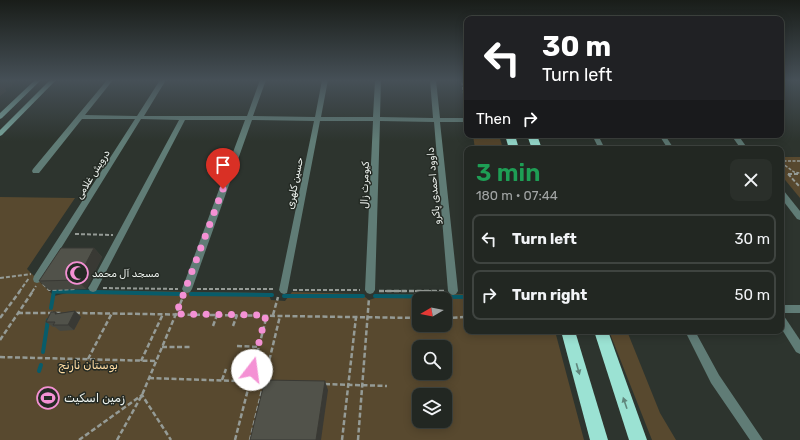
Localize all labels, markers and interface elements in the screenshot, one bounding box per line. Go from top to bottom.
text: 30 m [542,30,611,63]
icon: left [476,32,528,84]
text: Turn left [542,64,612,86]
icon: right [519,108,541,130]
text: Then [476,110,511,128]
street label: داوود احمدی پاکرو [425,146,444,225]
street label: درویش غلامی [73,147,113,201]
pin [206,148,240,189]
icon: arrive [212,154,234,176]
street label: حسین کلهری [284,156,306,210]
text: 3 min [476,159,540,187]
button: close [730,159,772,201]
street label: کیومرث زال [358,161,372,209]
text: 180 m · 07:44 [476,188,558,203]
icon: left [478,228,500,250]
text: Turn left [512,230,577,248]
text: 30 m [734,230,770,248]
mosque icon: مسجد آل محمد [64,260,90,286]
place label: مسجد آل محمد [92,268,160,280]
icon: right [478,284,500,306]
text: Turn right [512,286,587,304]
text: 50 m [735,286,770,304]
north arrow [412,292,452,332]
map controls [412,292,452,428]
button: search [412,340,452,380]
position arrow [231,349,273,391]
park label: بوستان نارنج [58,358,118,374]
one-way arrow [576,362,582,375]
sports icon: زمین اسکیت [35,385,61,411]
button: layers [412,388,452,428]
place label: زمین اسکیت [64,391,125,406]
one-way arrow [622,397,628,409]

